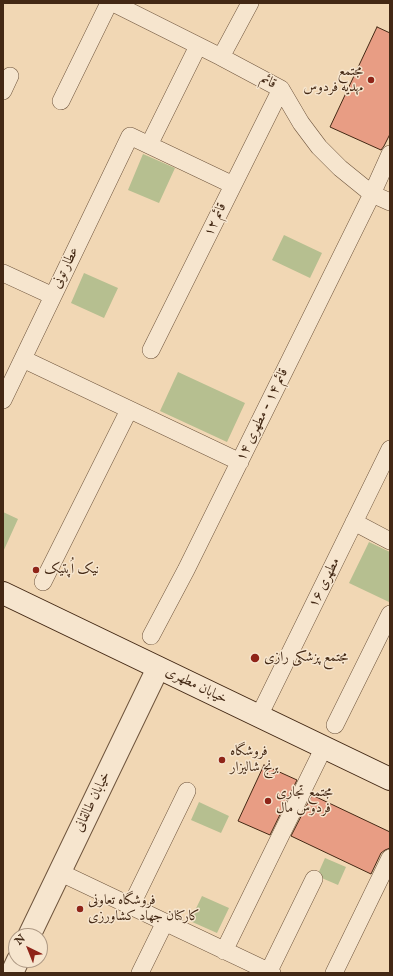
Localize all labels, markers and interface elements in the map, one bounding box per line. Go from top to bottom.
place label: مجتمع مهدیه فردوس [303,64,363,96]
street label: قائم [257,71,279,93]
marker: مجتمع مهدیه فردوس [366,75,376,85]
street label: قائم ۱۲ [201,201,231,239]
street label: عطار تونی [49,245,83,291]
street label: قائم ۱۴ - مطهری ۱۴ [233,366,293,464]
street label: مطهری ۱۶ [306,555,344,611]
place label: نیک اُپتیک [44,562,99,578]
marker: نیک اُپتیک [31,565,41,575]
place label: مجتمع پزشکی رازی [264,650,348,666]
marker: مجتمع پزشکی رازی [249,652,261,664]
street label: خیابان مطهری [162,664,230,708]
place label: فروشگاه برنج شالیزار [230,744,279,776]
marker: فروشگاه برنج شالیزار [217,755,227,765]
street label: خیابان طالقانی [71,769,115,835]
place label: مجتمع تجاری فردوس مال [276,785,333,818]
marker: مجتمع تجاری فردوس مال [263,796,273,806]
place label: فروشگاه تعاونی کارکنان جهاد کشاورزی [88,893,200,926]
marker: فروشگاه تعاونی کارکنان جهاد کشاورزی [75,904,85,914]
north arrow [8,928,48,968]
text: N [12,932,29,948]

